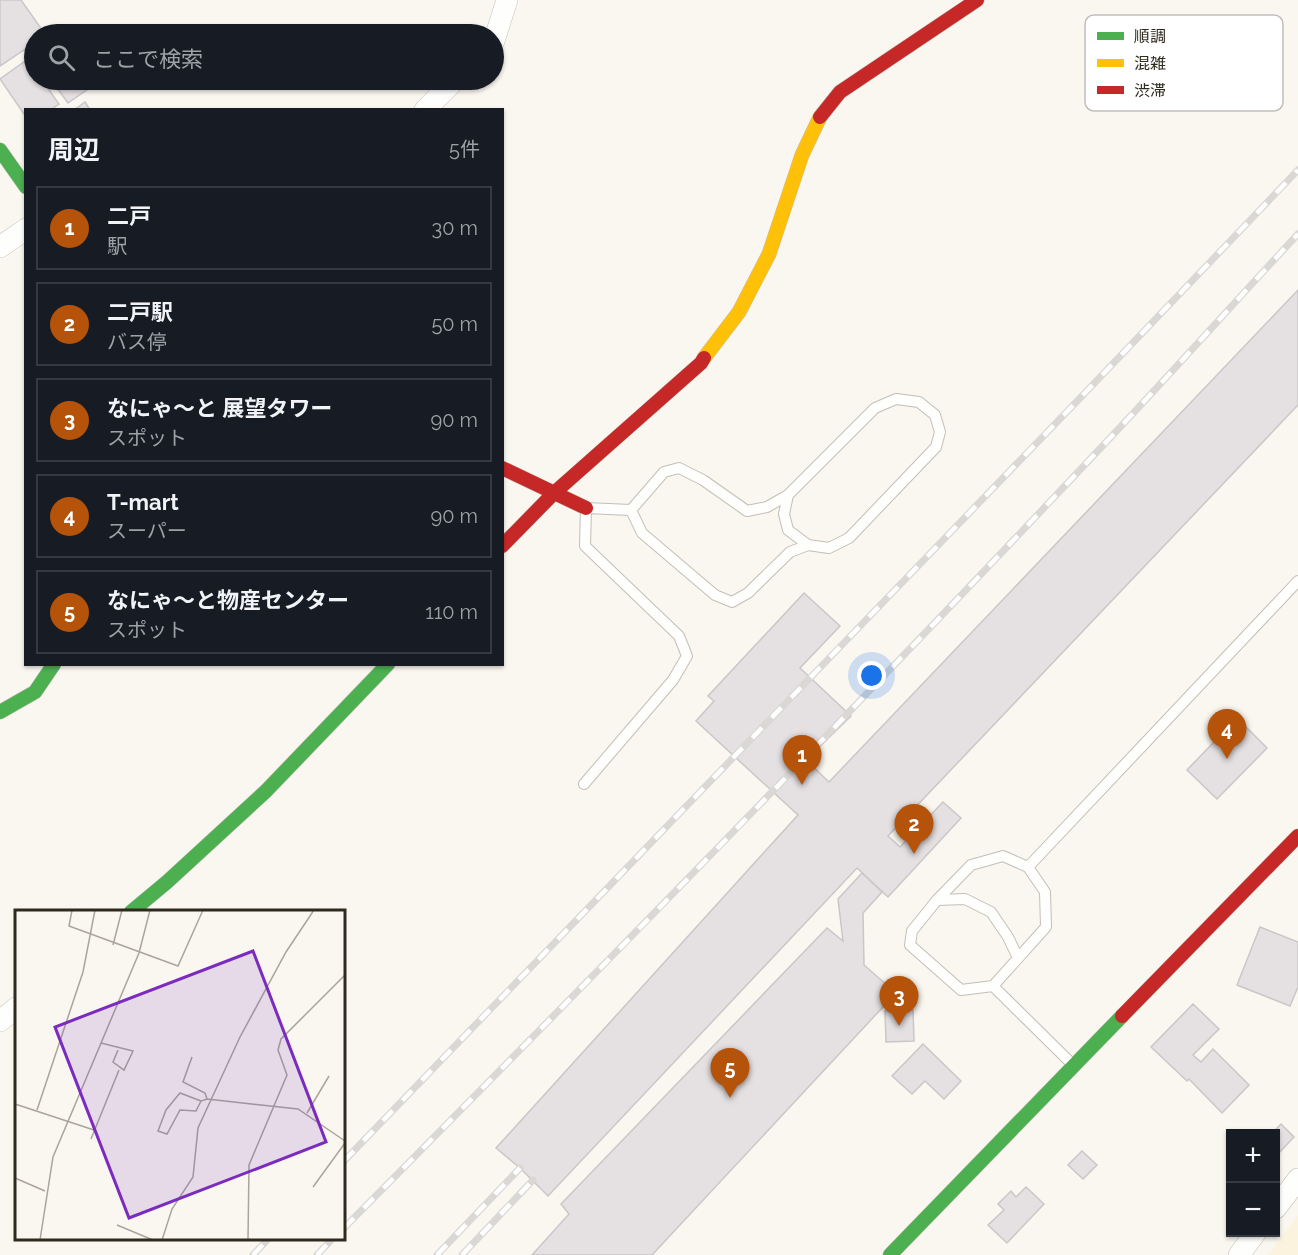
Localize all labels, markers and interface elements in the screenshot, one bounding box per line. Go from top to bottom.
legend [1085,15,1283,111]
search box [24,24,504,90]
text: 順調 [1134,27,1166,46]
icon: search [45,41,78,74]
text: ここで検索 [93,46,203,72]
text: 混雑 [1134,54,1166,73]
text: 渋滞 [1134,81,1166,100]
text: 周辺 [48,135,100,165]
text: 5件 [449,137,480,161]
text: 二戸 [107,203,151,229]
text: 1 [65,216,74,240]
text: 30 m [432,216,478,240]
text: 駅 [107,234,127,258]
text: 二戸駅 [107,299,173,325]
text: 2 [64,312,75,336]
text: 50 m [431,312,478,336]
text: バス停 [107,330,167,354]
text: なにゃ～と 展望タワー [107,395,332,421]
text: 3 [64,408,75,432]
text: 90 m [431,408,478,432]
text: スポット [107,426,187,450]
text: T-mart [107,489,179,515]
text: 4 [64,504,75,528]
text: 90 m [431,504,478,528]
text: スーパー [107,519,187,543]
text: なにゃ～と物産センター [107,587,349,613]
text: 5 [64,600,75,624]
text: 110 m [425,600,478,624]
text: スポット [107,618,187,642]
your location [857,661,886,690]
pin: 4 [1208,710,1246,759]
pin: 1 [782,736,822,785]
pin: 2 [894,804,934,854]
inset map [15,910,345,1240]
pin: 3 [880,976,918,1026]
pin: 5 [710,1048,750,1098]
map controls [1226,1129,1280,1237]
button: + [1226,1129,1280,1183]
button: − [1226,1183,1280,1237]

